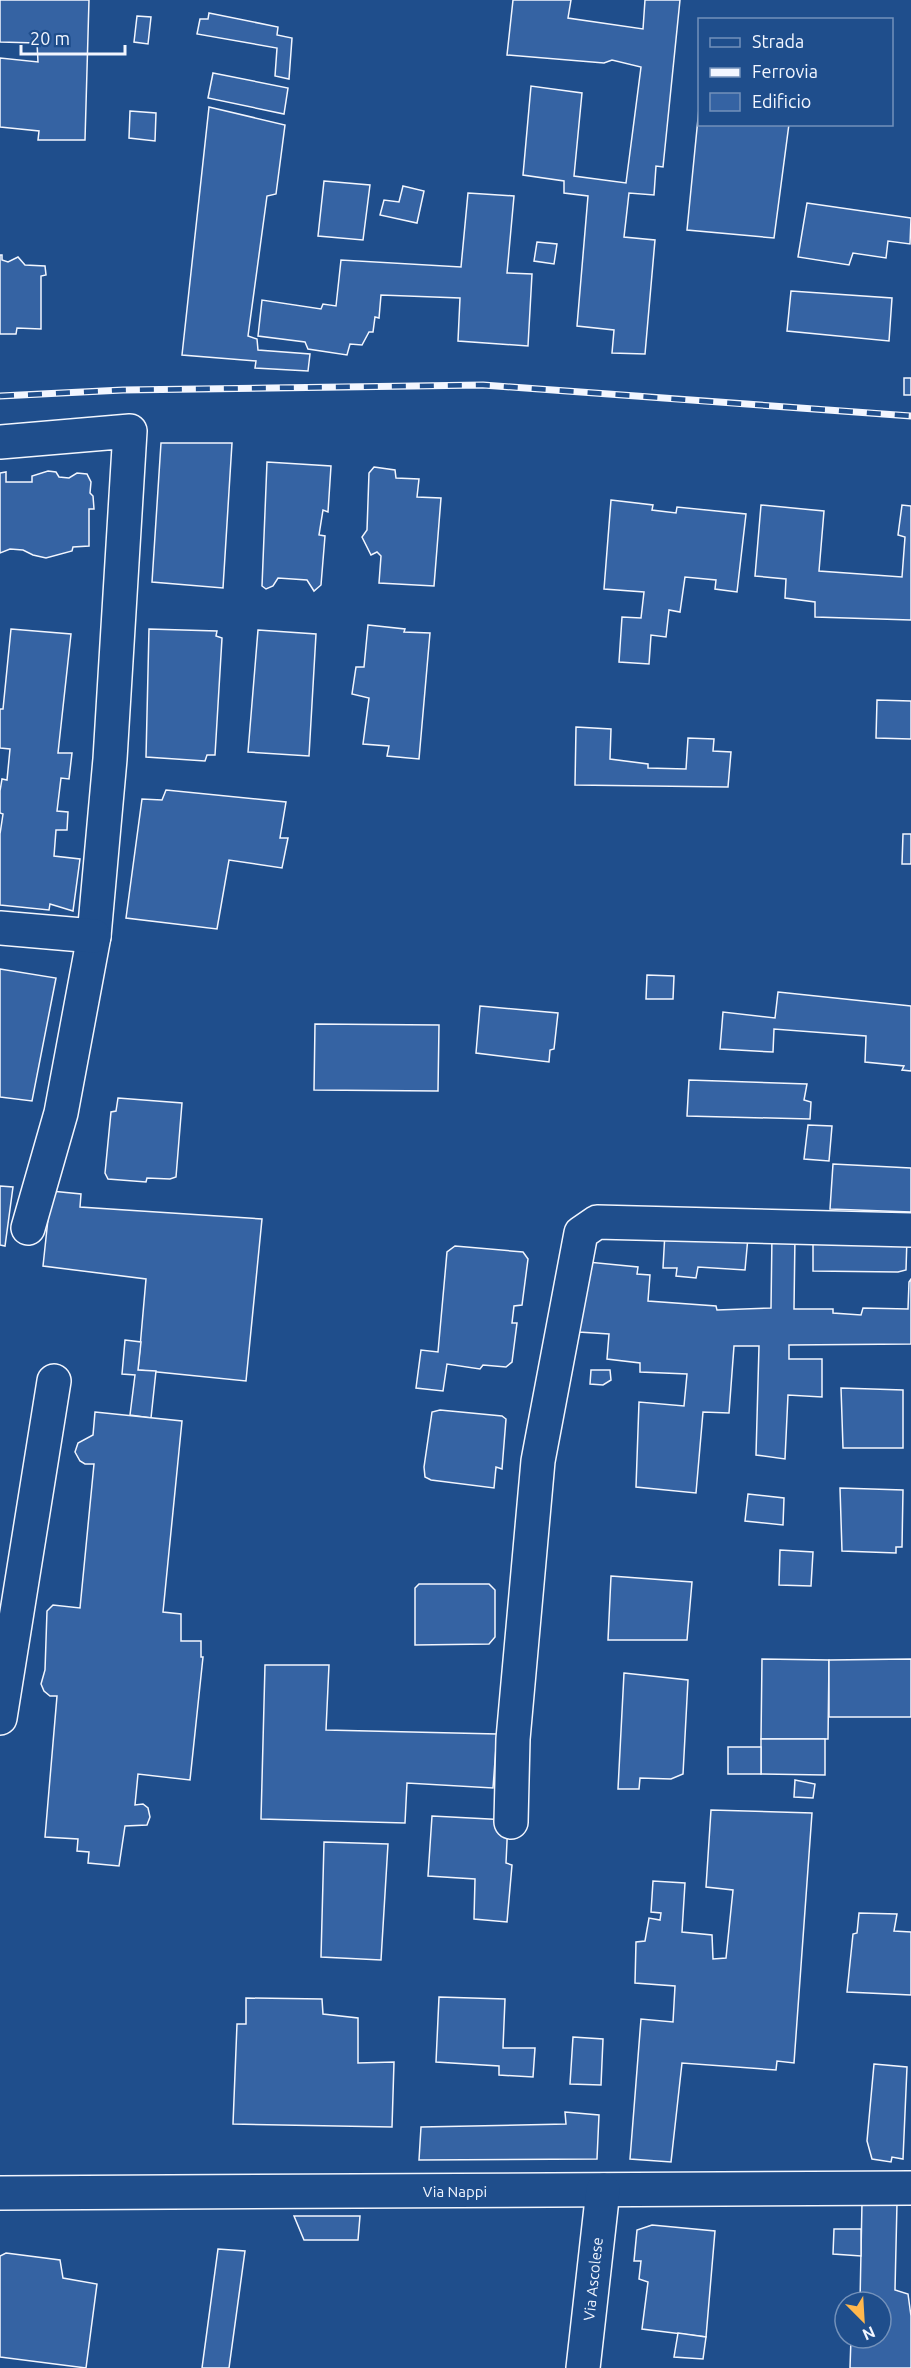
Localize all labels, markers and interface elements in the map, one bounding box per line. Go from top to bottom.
scale bar [21,18,124,56]
legend [698,18,893,126]
text: 20 m [30,28,70,48]
text: Strada [752,31,804,51]
text: Ferrovia [752,61,818,81]
text: Edificio [752,91,811,111]
street label: Via Nappi [423,2183,487,2200]
street label: Via Ascolese [580,2236,606,2322]
north arrow [833,2290,893,2350]
text: N [860,2323,878,2344]

